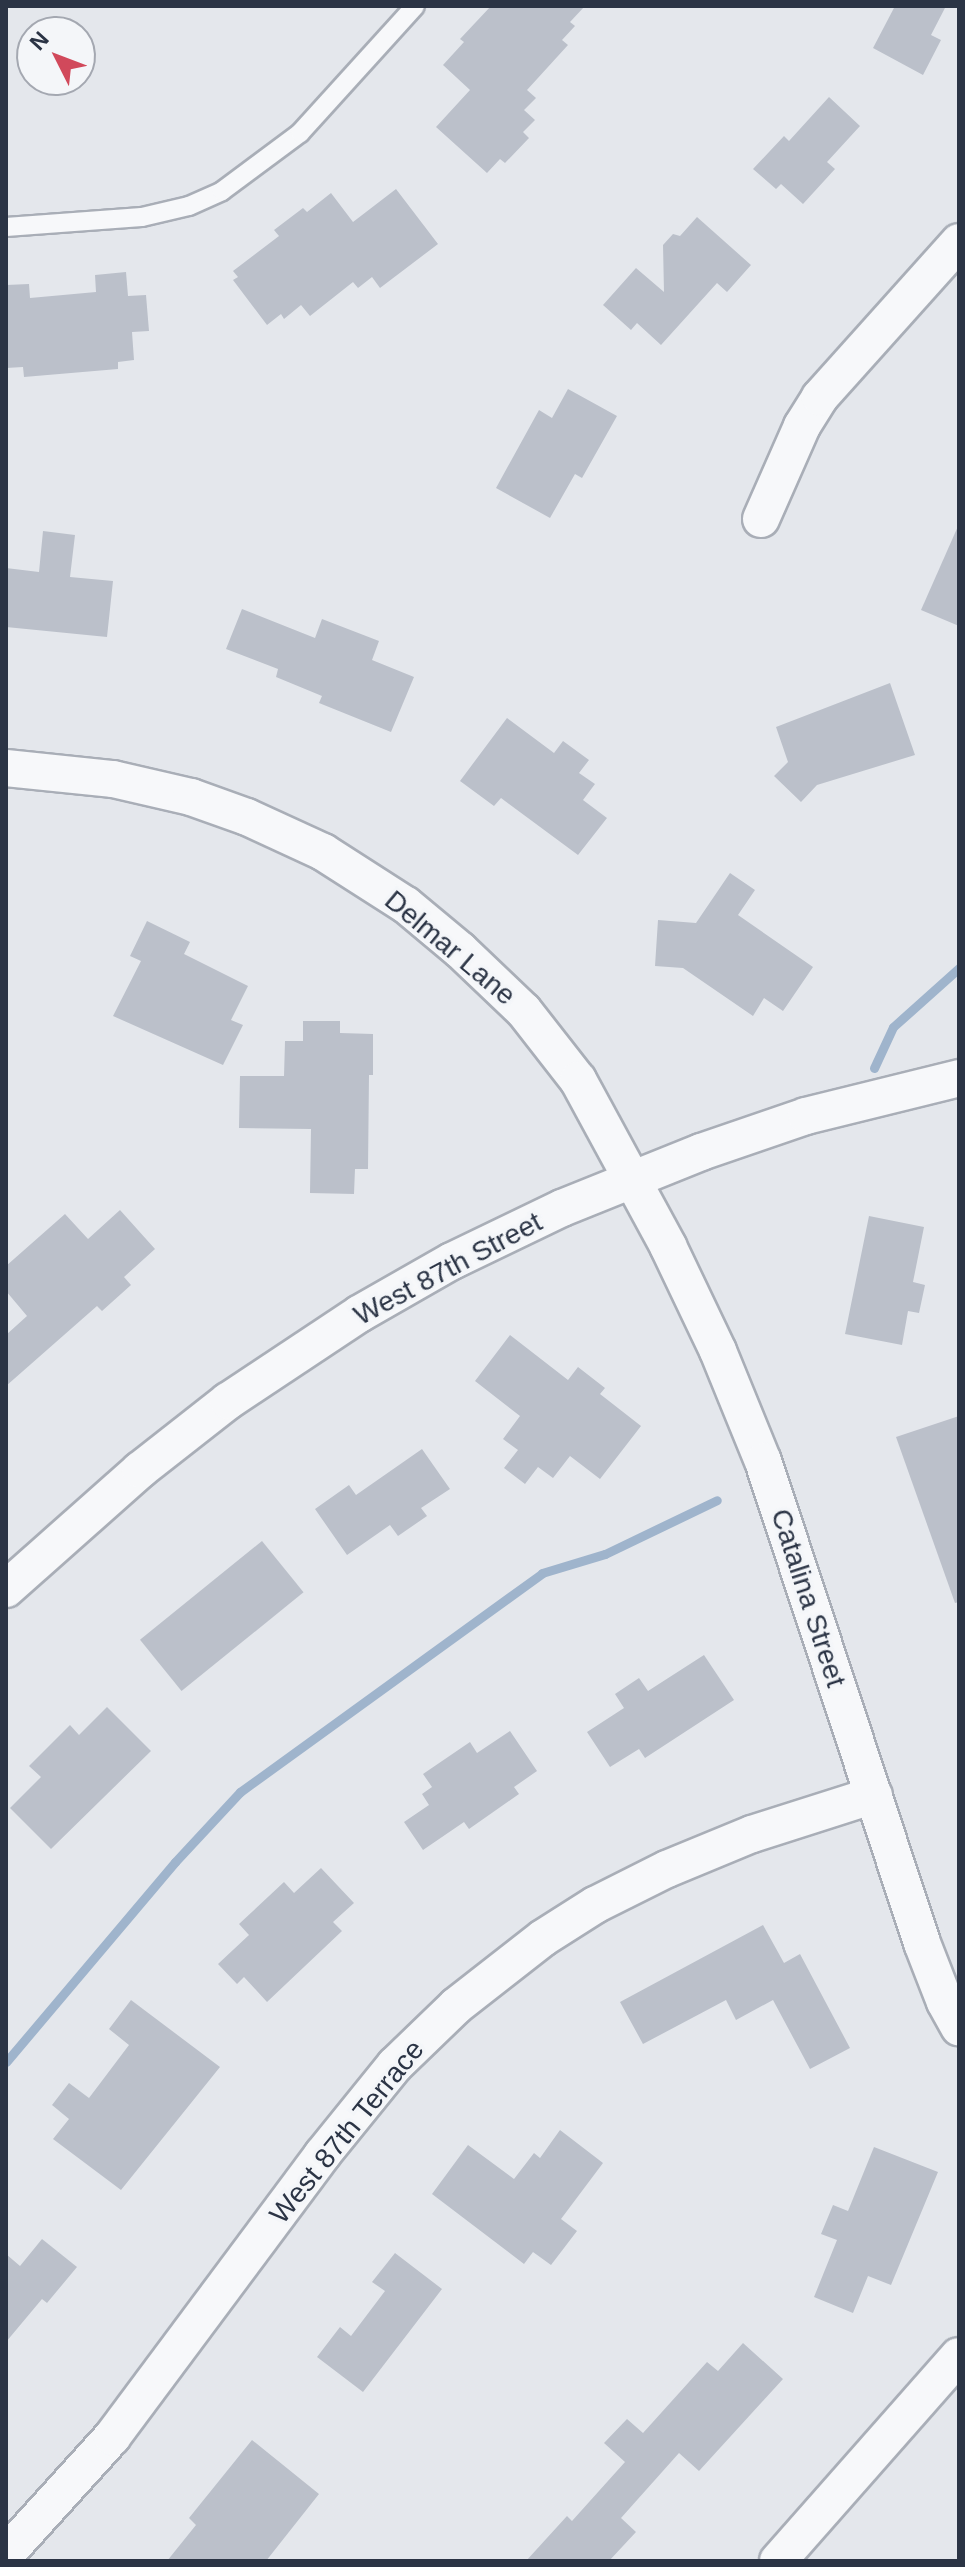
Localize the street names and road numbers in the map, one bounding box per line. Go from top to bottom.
street label: Delmar Lane [378,884,522,1012]
street label: West 87th Street [348,1205,548,1333]
street label: Catalina Street [763,1505,853,1691]
street label: West 87th Terrace [263,2033,431,2231]

